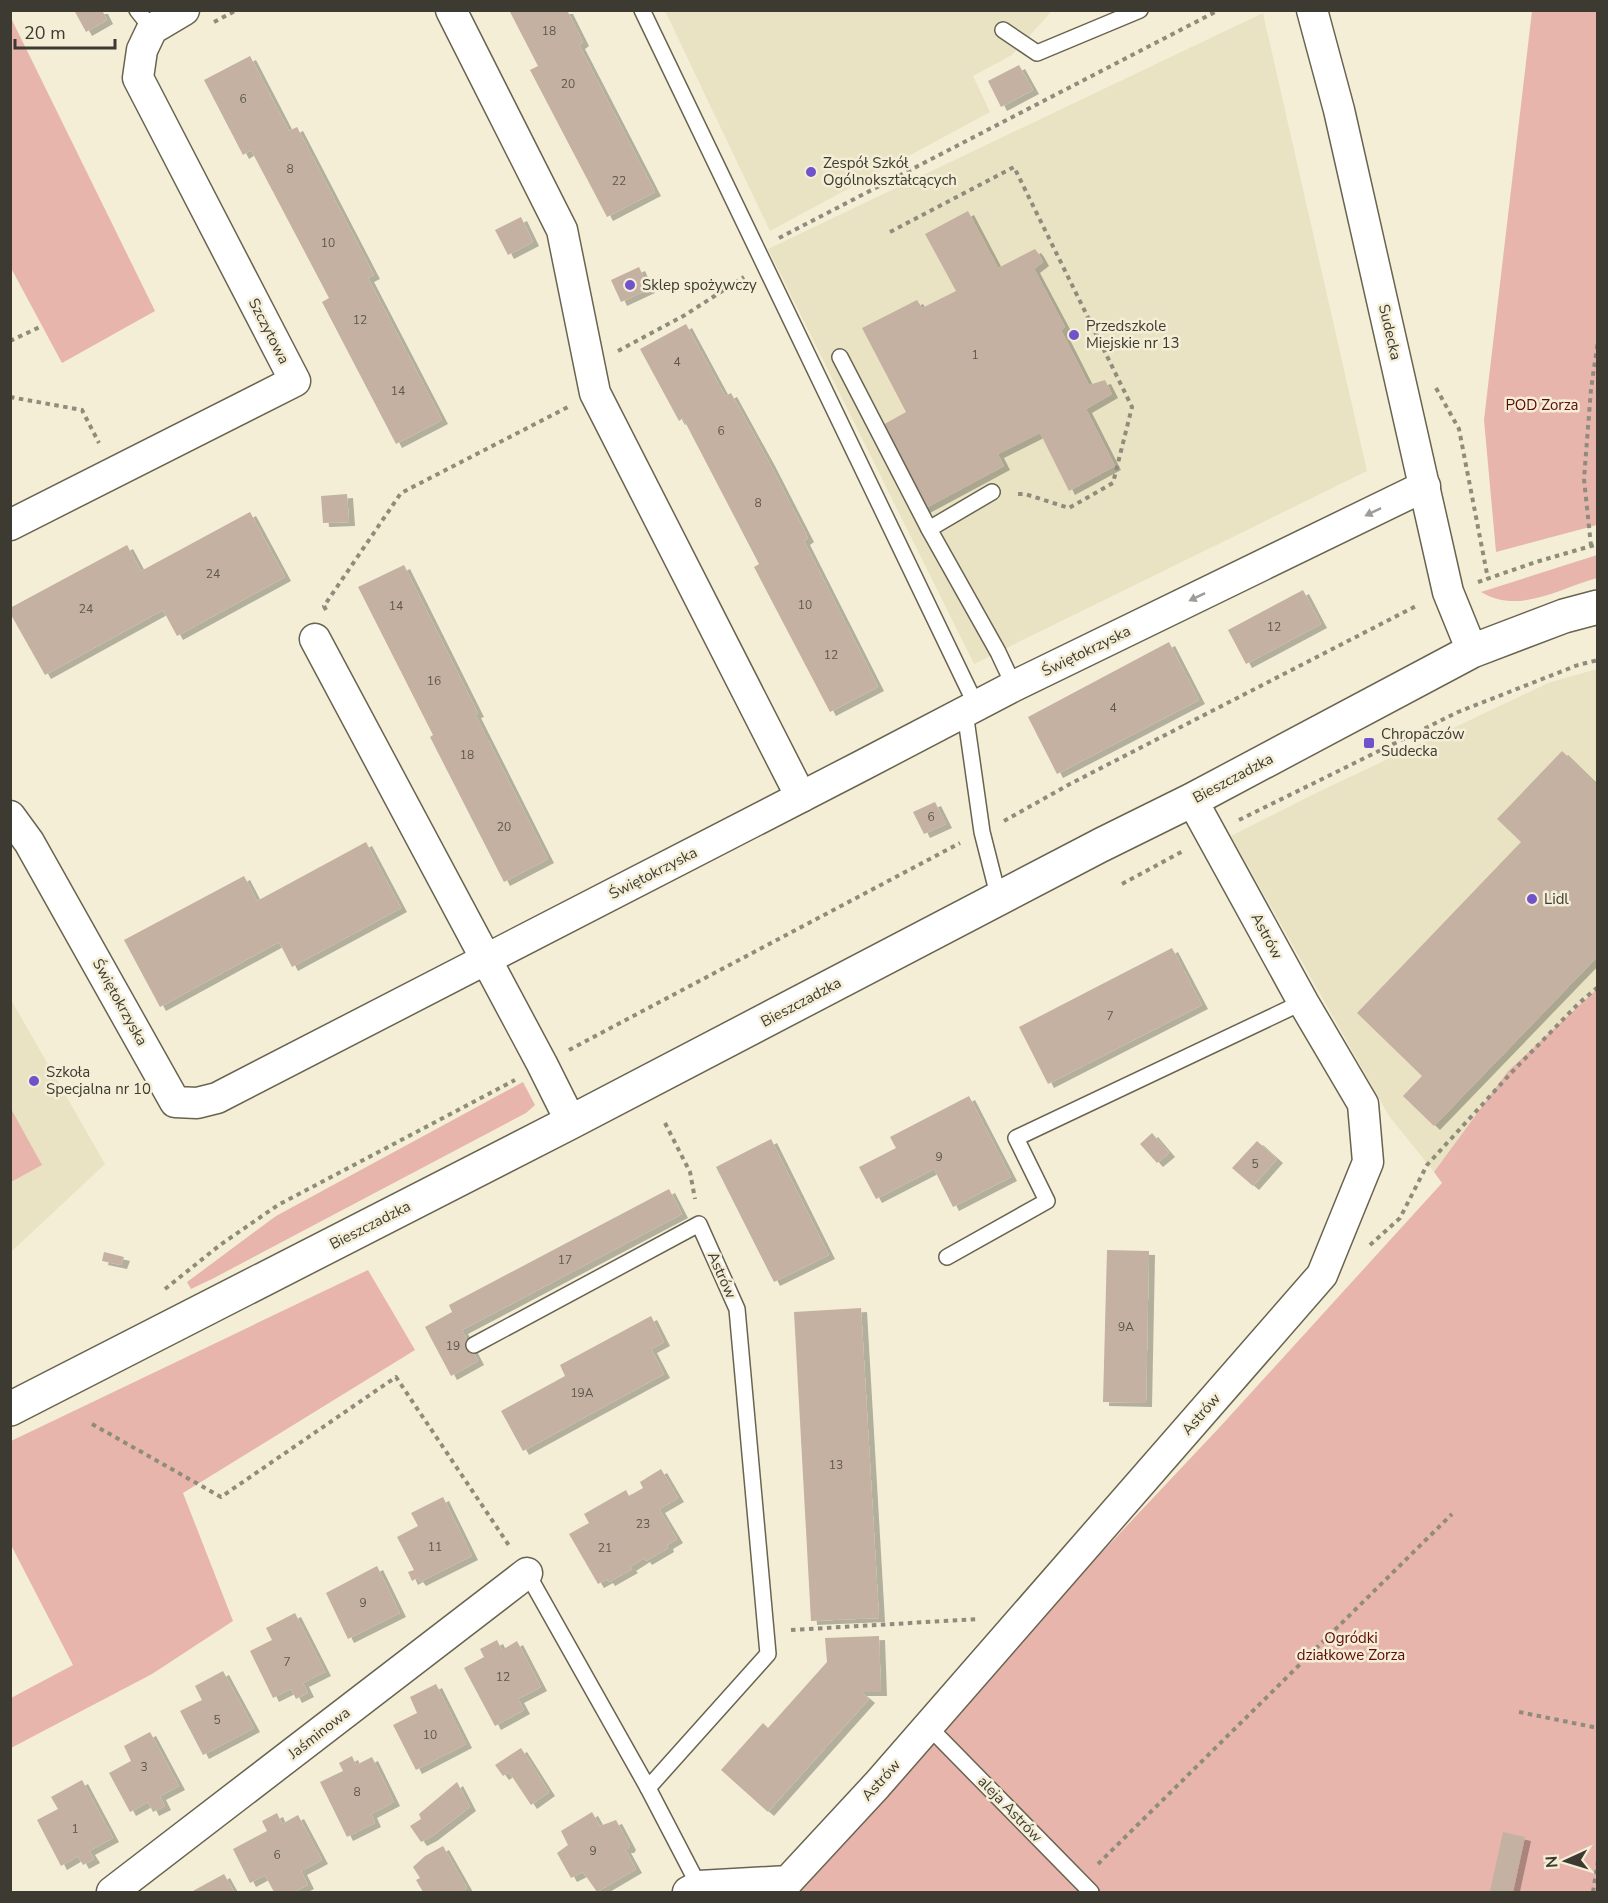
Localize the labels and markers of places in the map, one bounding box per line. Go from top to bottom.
place label: Zespół Szkół Ogólnokształcących [823,153,957,190]
marker: Zespół Szkół Ogólnokształcących [804,165,818,179]
place label: Sklep spożywczy [642,275,757,295]
marker: Sklep spożywczy [623,278,637,292]
place label: Przedszkole Miejskie nr 13 [1086,316,1180,353]
marker: Przedszkole Miejskie nr 13 [1067,328,1081,342]
place label: Chropaczów Sudecka [1381,724,1465,761]
marker: Chropaczów Sudecka [1362,736,1376,750]
place label: Lidl [1544,889,1569,909]
marker: Lidl [1525,892,1539,906]
place label: Szkoła Specjalna nr 10 [46,1062,151,1099]
marker: Szkoła Specjalna nr 10 [27,1074,41,1088]

